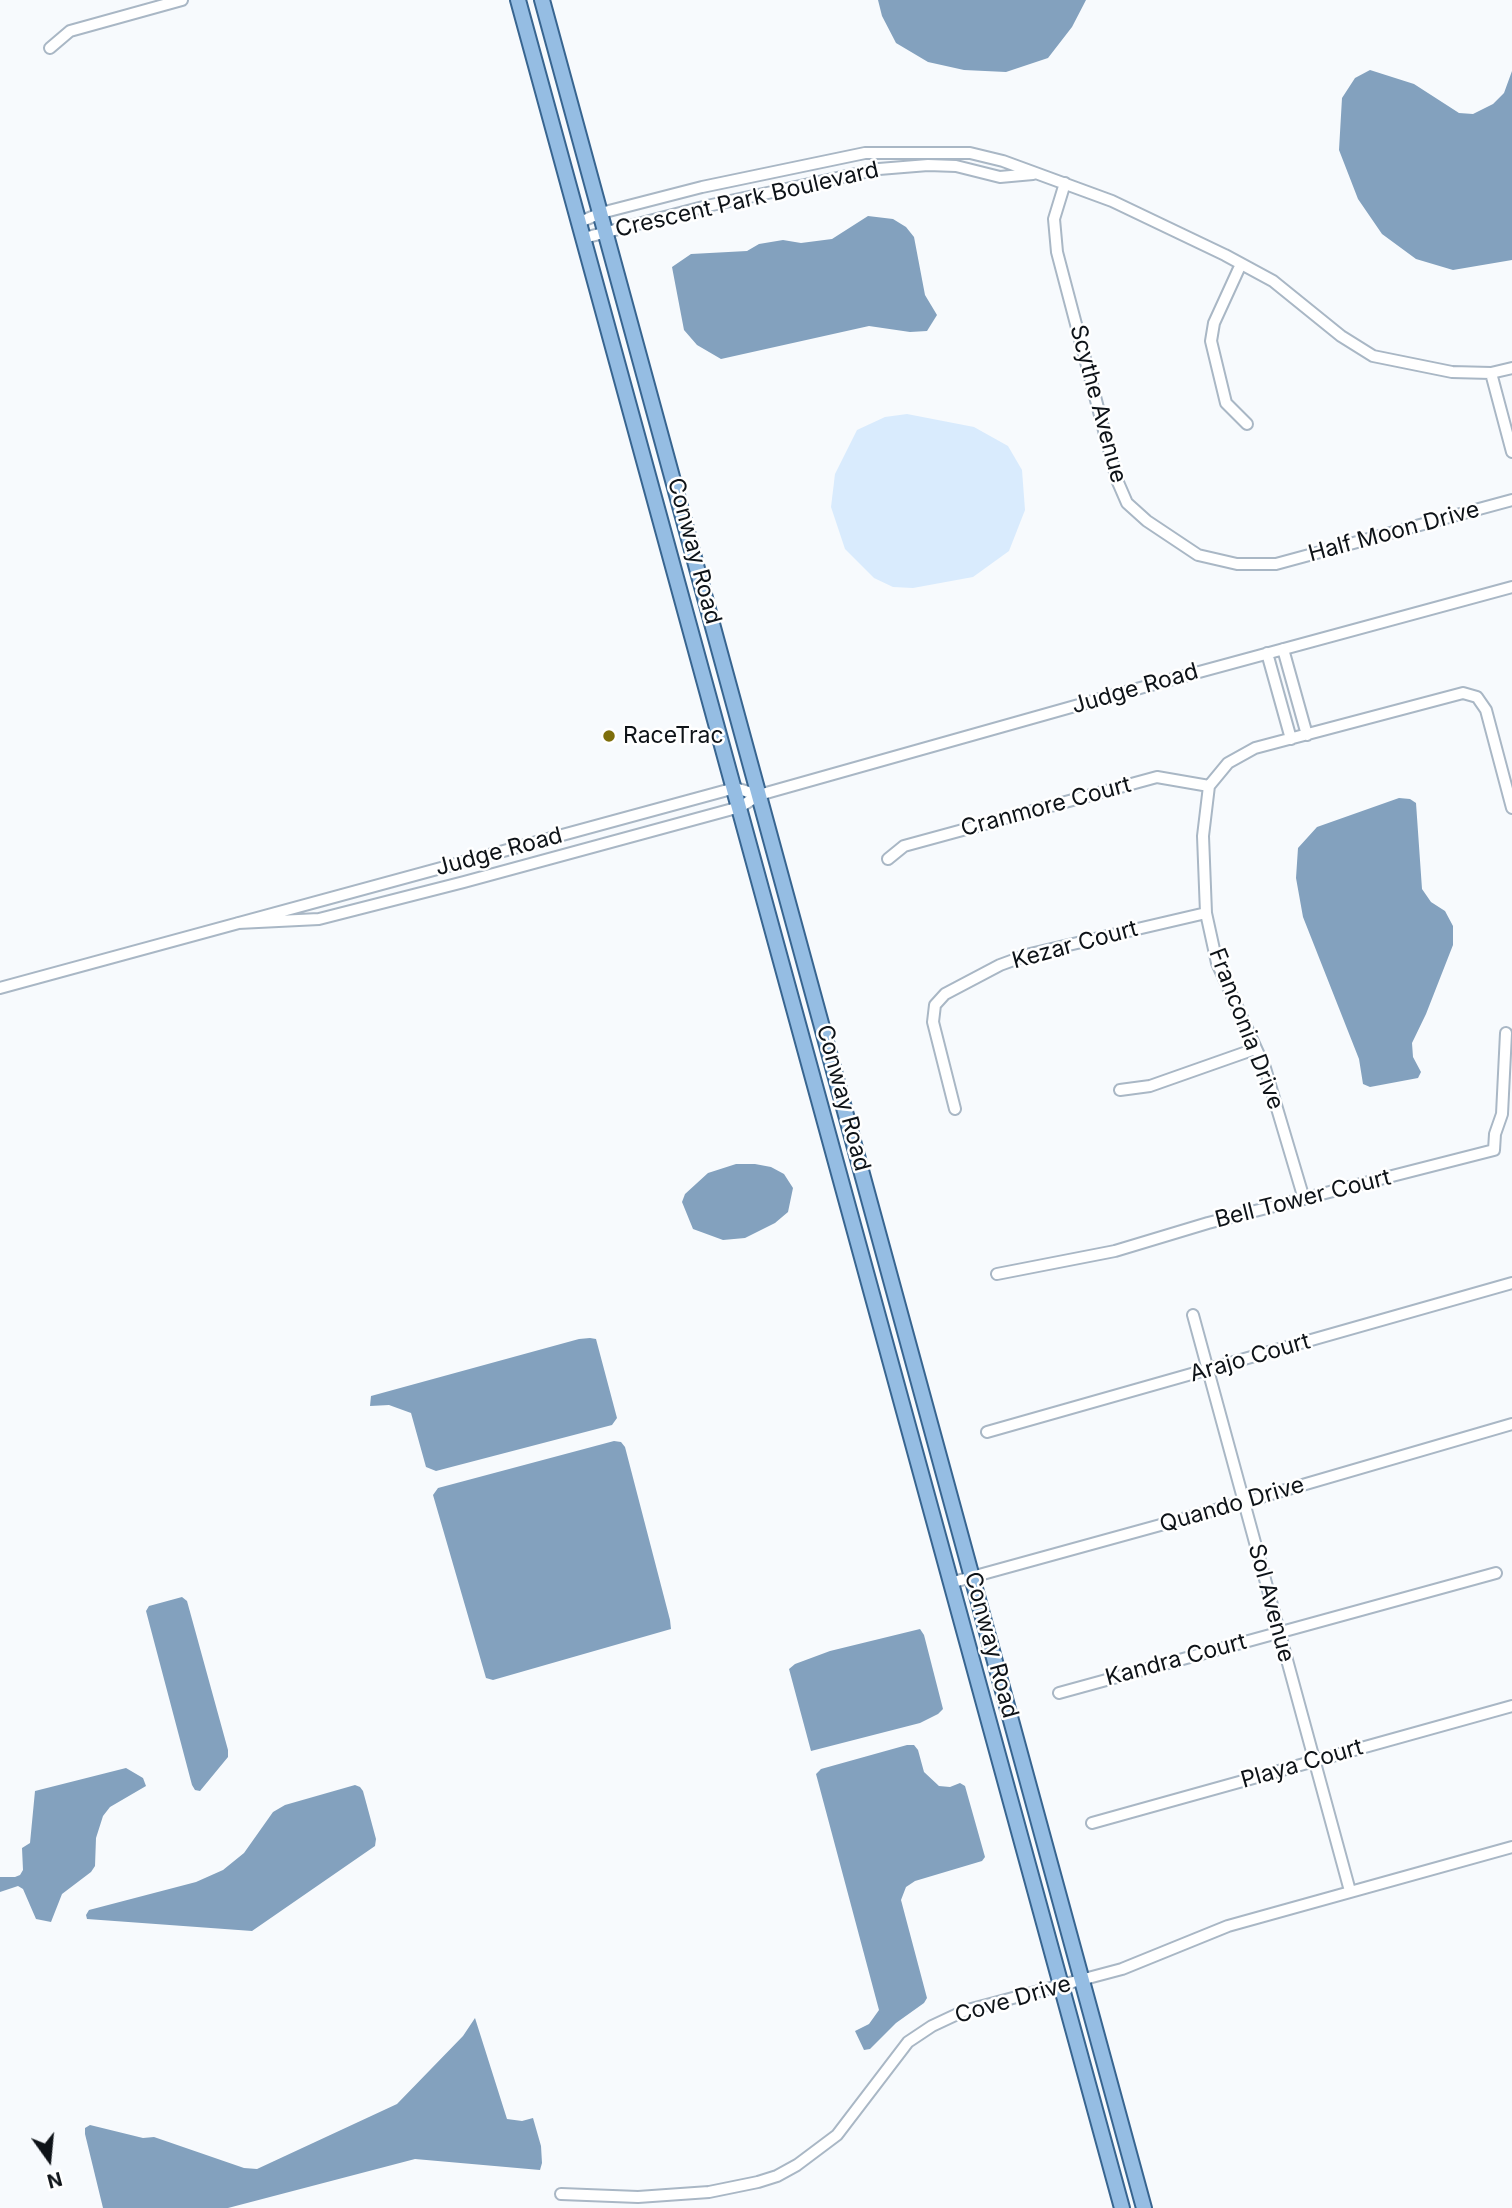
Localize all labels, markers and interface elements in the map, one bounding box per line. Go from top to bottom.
street label: Crescent Park Boulevard [613,156,881,244]
street label: Scythe Avenue [1064,322,1132,486]
street label: Conway Road [661,475,727,627]
street label: Half Moon Drive [1305,496,1483,568]
street label: Judge Road [1069,658,1201,720]
place label: RaceTrac [623,722,724,750]
marker: RaceTrac [601,728,617,744]
street label: Cranmore Court [958,771,1134,843]
street label: Judge Road [433,822,565,882]
street label: Kezar Court [1009,915,1141,975]
street label: Franconia Drive [1203,944,1289,1114]
street label: Conway Road [810,1022,876,1174]
street label: Bell Tower Court [1212,1164,1394,1234]
street label: Arajo Court [1187,1328,1313,1388]
street label: Quando Drive [1157,1471,1307,1539]
street label: Sol Avenue [1242,1541,1300,1665]
street label: Conway Road [958,1569,1024,1721]
street label: Kandra Court [1102,1628,1250,1692]
street label: Playa Court [1238,1733,1366,1795]
street label: Cove Drive [952,1970,1074,2030]
north arrow [14,2124,84,2194]
text: N [45,2167,65,2193]

